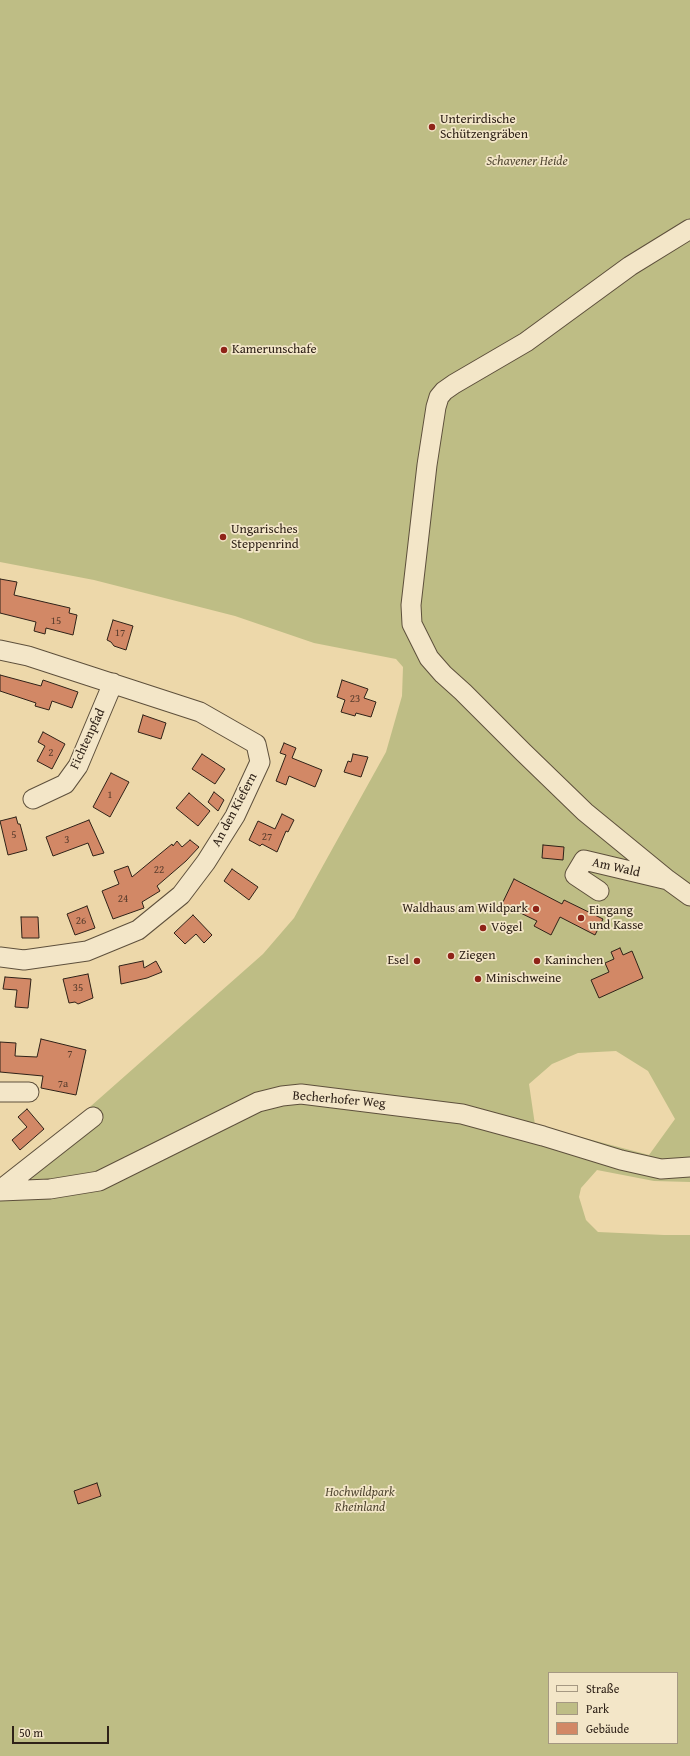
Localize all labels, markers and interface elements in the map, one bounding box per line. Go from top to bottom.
place label: Unterirdische Schützengräben [440,112,528,143]
marker: Unterirdische Schützengräben [427,122,437,132]
park label: Schavener Heide [486,154,568,170]
place label: Kamerunschafe [232,342,317,358]
marker: Kamerunschafe [219,345,229,355]
place label: Ungarisches Steppenrind [231,522,299,553]
marker: Ungarisches Steppenrind [218,532,228,542]
house number: 15 [51,614,61,628]
house number: 17 [115,626,125,640]
house number: 23 [350,692,360,706]
street label: Fichtenpfad [67,706,109,772]
house number: 2 [48,746,54,760]
street label: An den Kiefern [209,770,261,850]
house number: 1 [107,788,113,802]
house number: 5 [11,828,17,842]
house number: 27 [262,830,272,844]
house number: 3 [64,833,70,847]
street label: Am Wald [591,855,641,881]
house number: 22 [154,863,164,877]
house number: 24 [118,892,128,906]
place label: Waldhaus am Wildpark [402,901,528,917]
place label: Eingang und Kasse [589,903,643,934]
marker: Waldhaus am Wildpark [531,904,541,914]
marker: Eingang und Kasse [576,913,586,923]
house number: 26 [76,914,86,928]
place label: Vögel [491,920,522,936]
marker: Vögel [478,923,488,933]
place label: Ziegen [459,948,496,964]
marker: Ziegen [446,951,456,961]
place label: Esel [388,953,409,969]
place label: Kaninchen [545,953,603,969]
marker: Esel [412,956,422,966]
marker: Kaninchen [532,956,542,966]
place label: Minischweine [486,971,561,987]
marker: Minischweine [473,974,483,984]
house number: 35 [73,981,83,995]
house number: 7 [67,1047,73,1061]
house number: 7a [58,1077,68,1091]
street label: Becherhofer Weg [292,1088,386,1112]
park label: Hochwildpark Rheinland [325,1485,395,1516]
legend [548,1672,678,1744]
text: Straße [586,1680,619,1697]
text: Park [586,1700,609,1717]
scale bar [14,1718,111,1744]
text: Gebäude [586,1720,629,1737]
text: 50 m [19,1724,43,1741]

